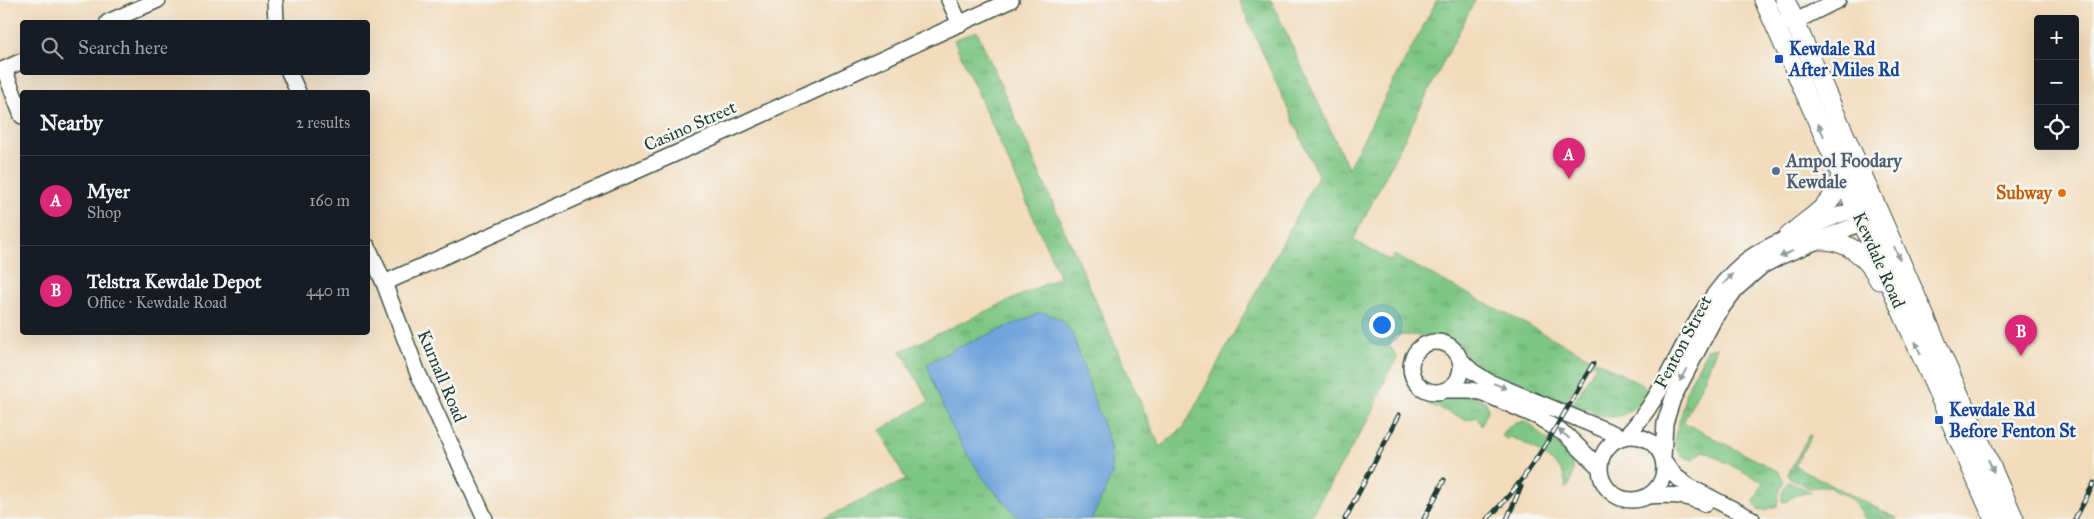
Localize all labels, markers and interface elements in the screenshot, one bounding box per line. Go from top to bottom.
map controls [2034,15,2079,150]
button: + [2034,15,2079,60]
search box [20,20,370,75]
icon: search [38,34,66,62]
text: Search here [78,36,168,59]
place label: Kewdale Rd After Miles Rd [1788,38,1901,81]
marker: Kewdale Rd After Miles Rd [1773,53,1785,65]
button: − [2034,60,2079,105]
street label: Casino Street [640,96,740,156]
button: locate [2034,105,2079,150]
text: Nearby [40,110,103,136]
text: 2 results [296,113,350,132]
one-way arrow [1817,123,1825,137]
pin: A [1553,138,1585,179]
place label: Ampol Foodary Kewdale [1785,150,1903,193]
marker: Ampol Foodary Kewdale [1770,165,1782,177]
text: Myer [87,180,130,203]
place label: Subway [1996,182,2054,205]
marker: Subway [2056,187,2068,199]
text: A [51,191,61,210]
text: 160 m [309,191,350,210]
text: Shop [87,203,121,222]
street label: Kewdale Road [1848,209,1910,311]
one-way arrow [1893,246,1901,260]
one-way arrow [1779,251,1793,259]
text: Telstra Kewdale Depot [87,270,261,293]
one-way arrow [1722,273,1734,285]
text: B [51,281,61,300]
text: 440 m [306,281,350,300]
street label: Fenton Street [1649,291,1717,392]
text: Office · Kewdale Road [87,293,227,312]
your location [1369,312,1395,338]
pin: B [2005,315,2037,356]
street label: Kurnall Road [413,327,471,425]
one-way arrow [1913,341,1921,355]
one-way arrow [1679,369,1688,382]
one-way arrow [1493,383,1507,391]
place label: Kewdale Rd Before Fenton St [1949,399,2077,442]
marker: Kewdale Rd Before Fenton St [1933,414,1945,426]
one-way arrow [1558,428,1571,439]
one-way arrow [1987,459,1995,473]

